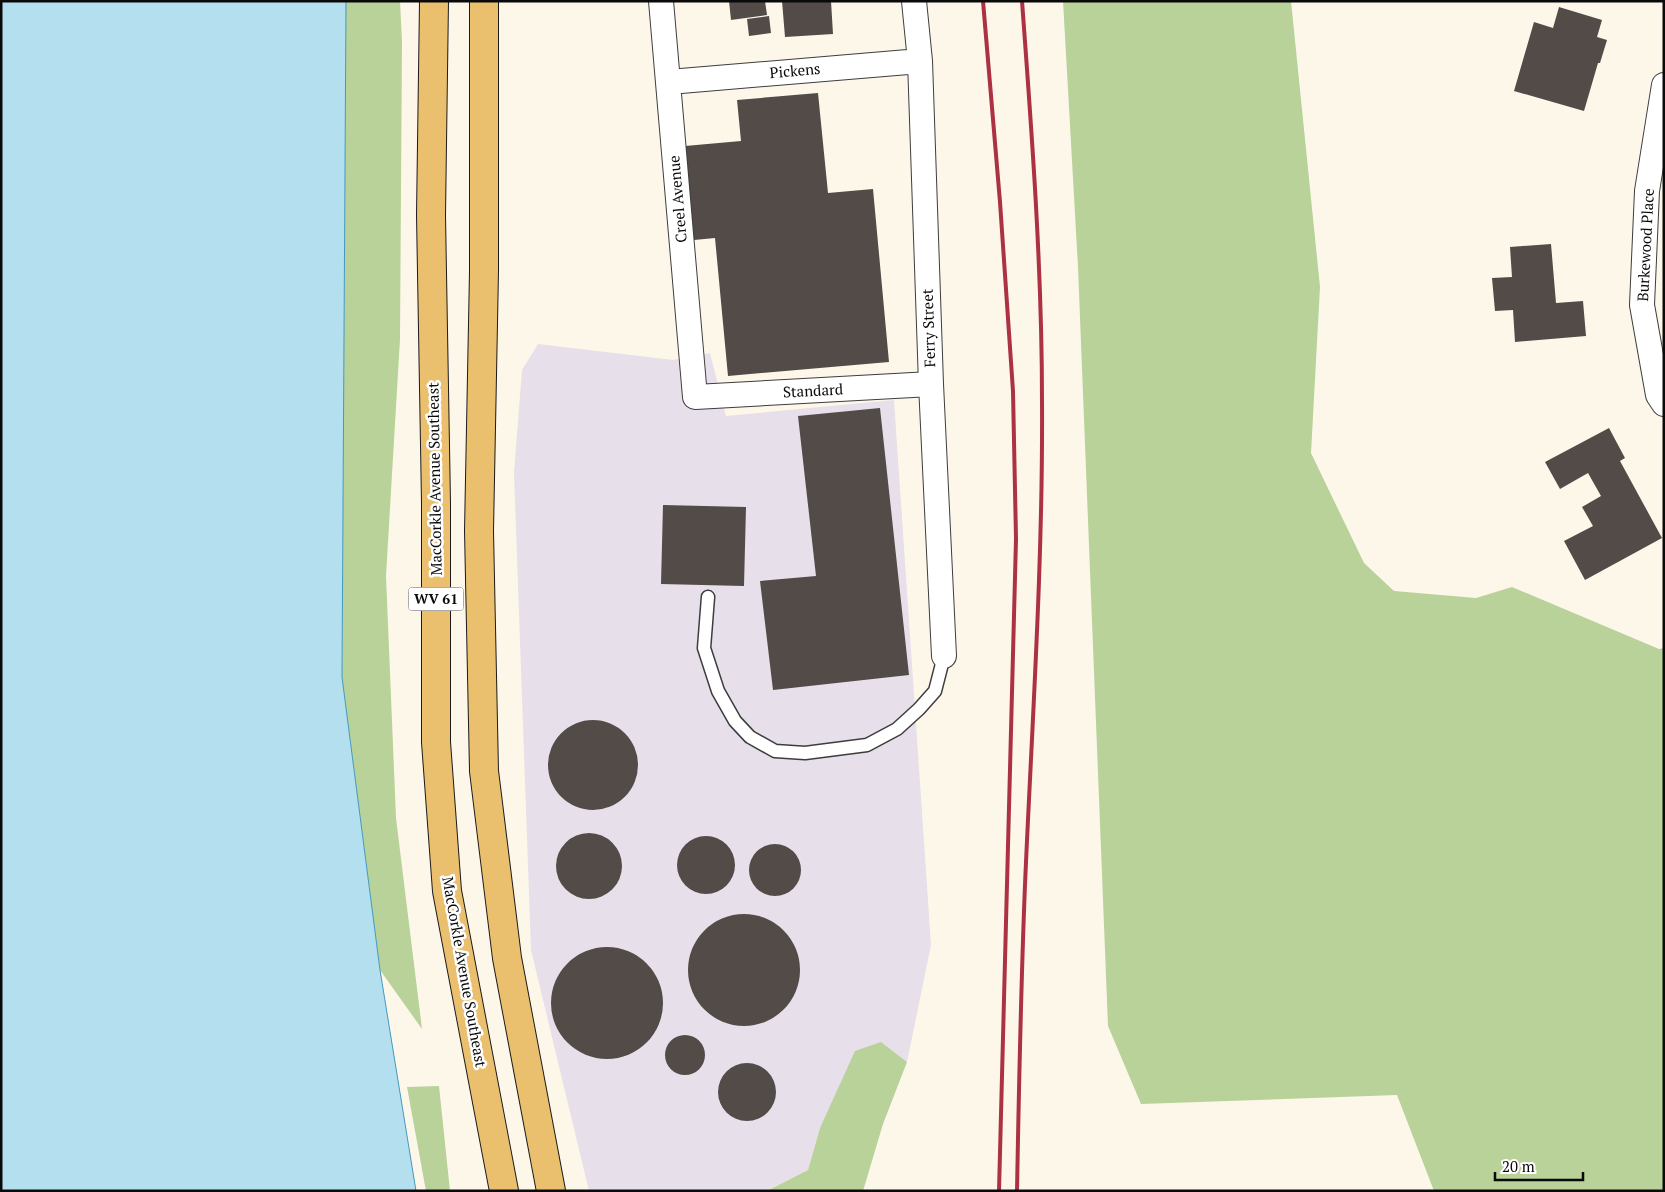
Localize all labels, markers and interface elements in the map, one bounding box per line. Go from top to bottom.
street label: Pickens [769,58,821,82]
street label: Creel Avenue [663,155,691,244]
street label: Burkewood Place [1632,188,1658,302]
street label: Ferry Street [917,288,939,368]
street label: Standard [782,378,843,402]
street label: MacCorkle Avenue Southeast [422,382,446,576]
road number: WV 61 [408,588,464,610]
street label: MacCorkle Avenue Southeast [438,875,492,1069]
scale bar [1495,1150,1582,1182]
text: 20 m [1502,1156,1535,1176]

